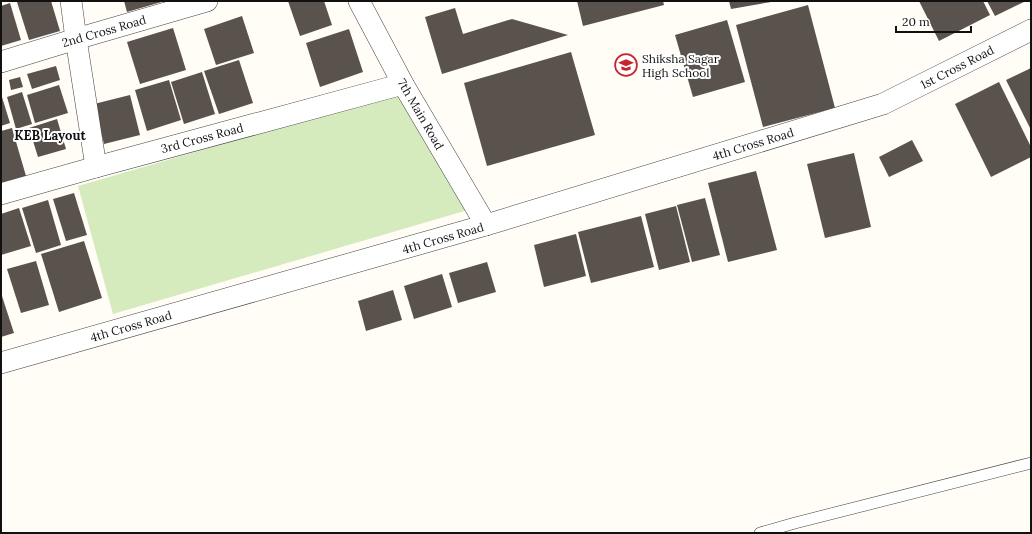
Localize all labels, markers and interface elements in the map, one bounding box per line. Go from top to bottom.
scale bar [896,8,971,34]
street label: 2nd Cross Road [60,12,148,50]
text: 20 m [902,14,930,29]
street label: 1st Cross Road [918,42,996,92]
place label: Shiksha Sagar High School [642,51,720,80]
school or university icon: Shiksha Sagar High School [613,52,639,78]
street label: 7th Main Road [395,76,447,152]
street label: 3rd Cross Road [159,120,245,156]
street label: 4th Cross Road [711,125,795,163]
district label: KEB Layout [14,127,86,144]
street label: 4th Cross Road [400,219,486,257]
street label: 4th Cross Road [88,307,174,345]

